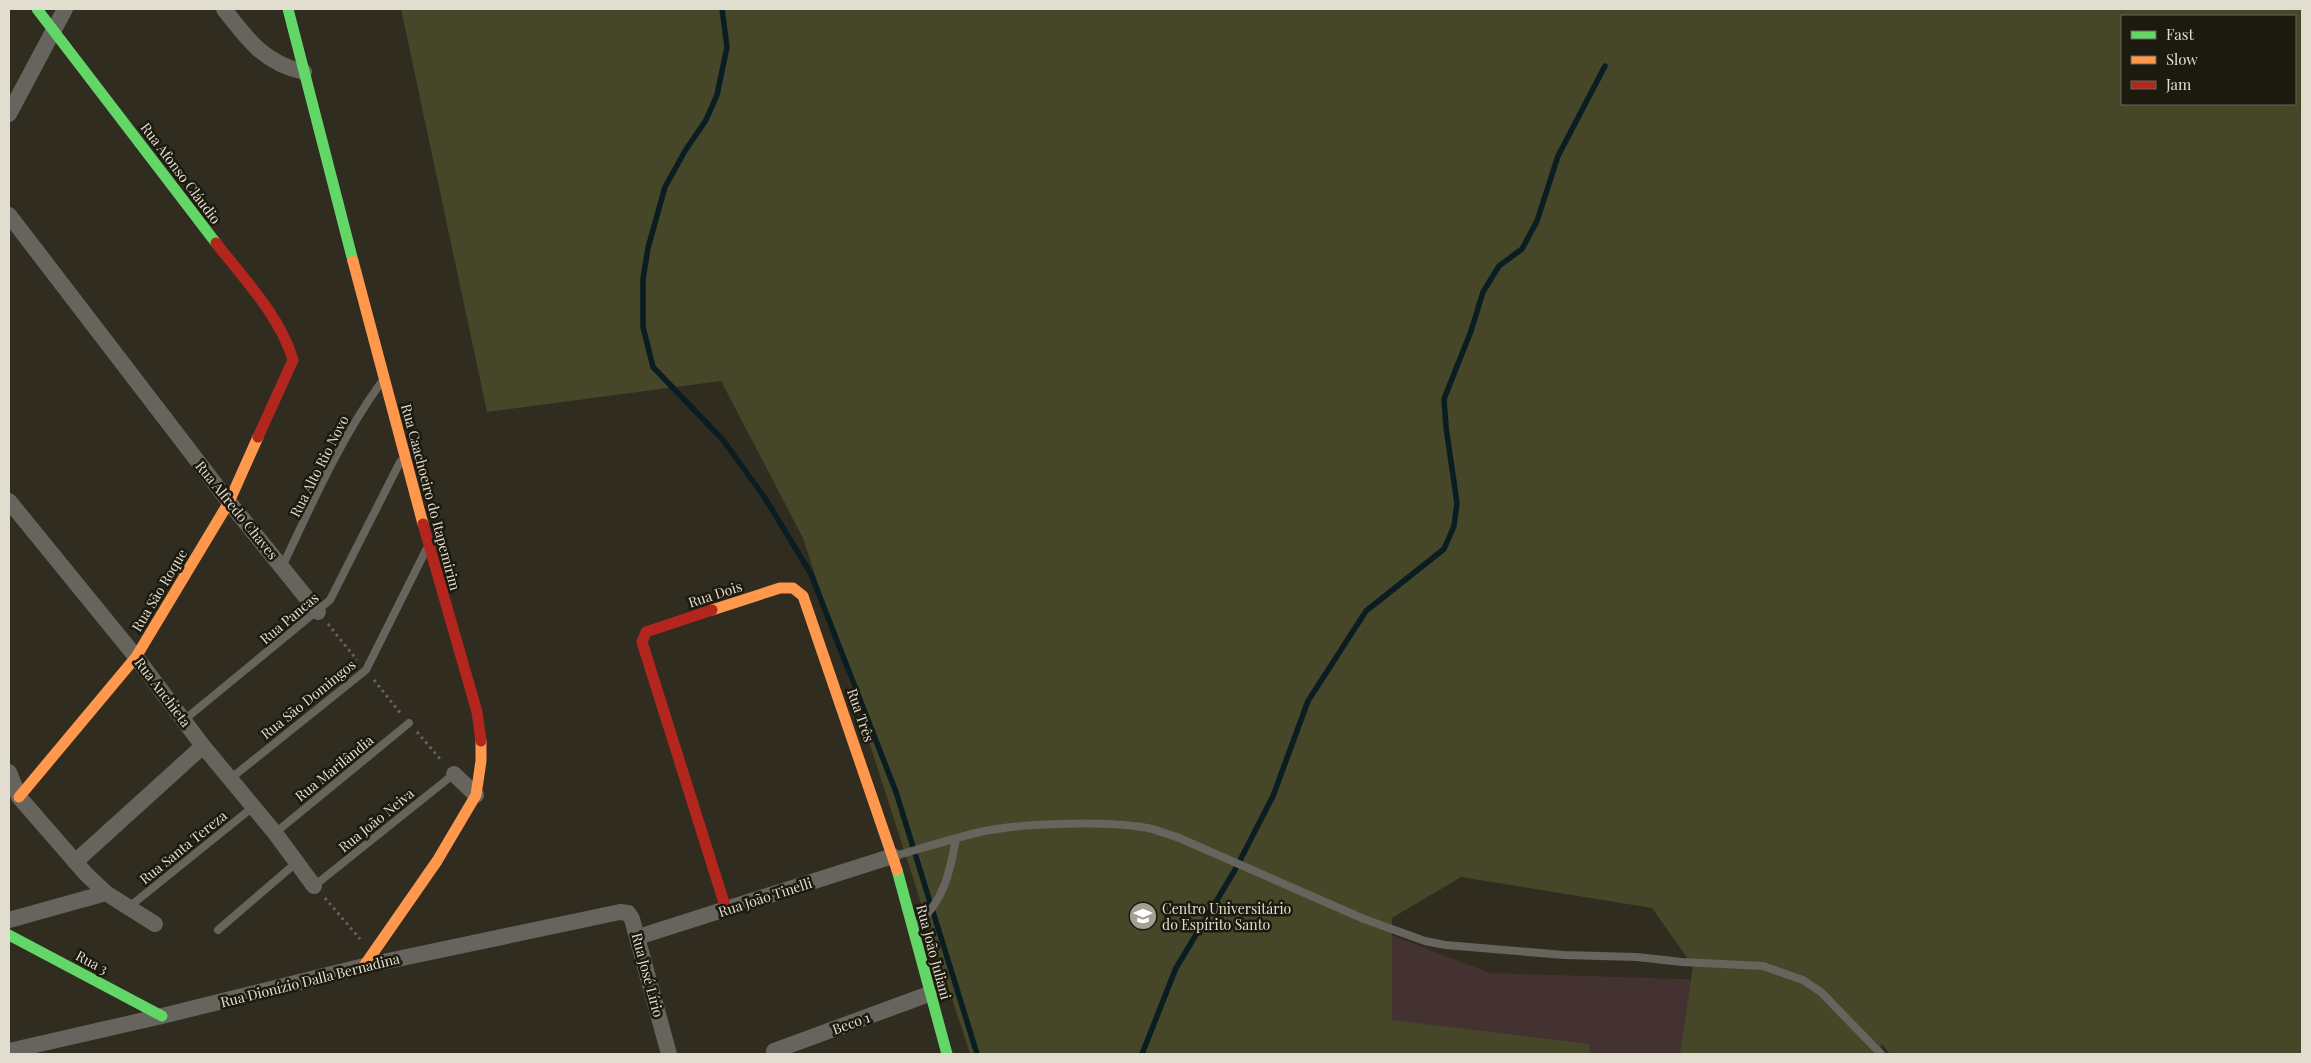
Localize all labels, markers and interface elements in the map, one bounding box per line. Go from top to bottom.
legend [2121,15,2296,105]
text: Fast [2166,24,2195,44]
text: Slow [2166,49,2198,69]
text: Jam [2165,74,2192,94]
street label: Rua Afonso Cláudio [137,118,226,228]
street label: Rua Caachoeiro do Itapemirim [397,402,465,593]
street label: Rua Alto Rio Novo [285,412,353,520]
street label: Rua Alfredo Chaves [191,457,283,563]
street label: Rua São Roque [127,545,191,635]
street label: Rua Dois [686,576,744,612]
street label: Rua Pancas [256,588,322,648]
street label: Rua Anchieta [131,653,195,731]
street label: Rua São Domingos [257,655,359,743]
street label: Rua Três [843,686,879,744]
street label: Rua Marilândia [291,731,377,805]
street label: Rua João Neiva [334,784,418,856]
street label: Rua Santa Tereza [135,806,231,888]
street label: Rua João Tinelli [716,873,814,921]
place label: Centro Universitário do Espírito Santo [1162,899,1292,934]
school or university icon: Centro Universitário do Espírito Santo [1128,901,1158,931]
street label: Rua João Juliani [912,902,956,1002]
street label: Rua José Lírio [628,931,668,1020]
street label: Rua 3 [73,946,111,978]
street label: Rua Dionízio Dalla Bernadina [218,949,402,1011]
street label: Beco 1 [829,1007,873,1039]

